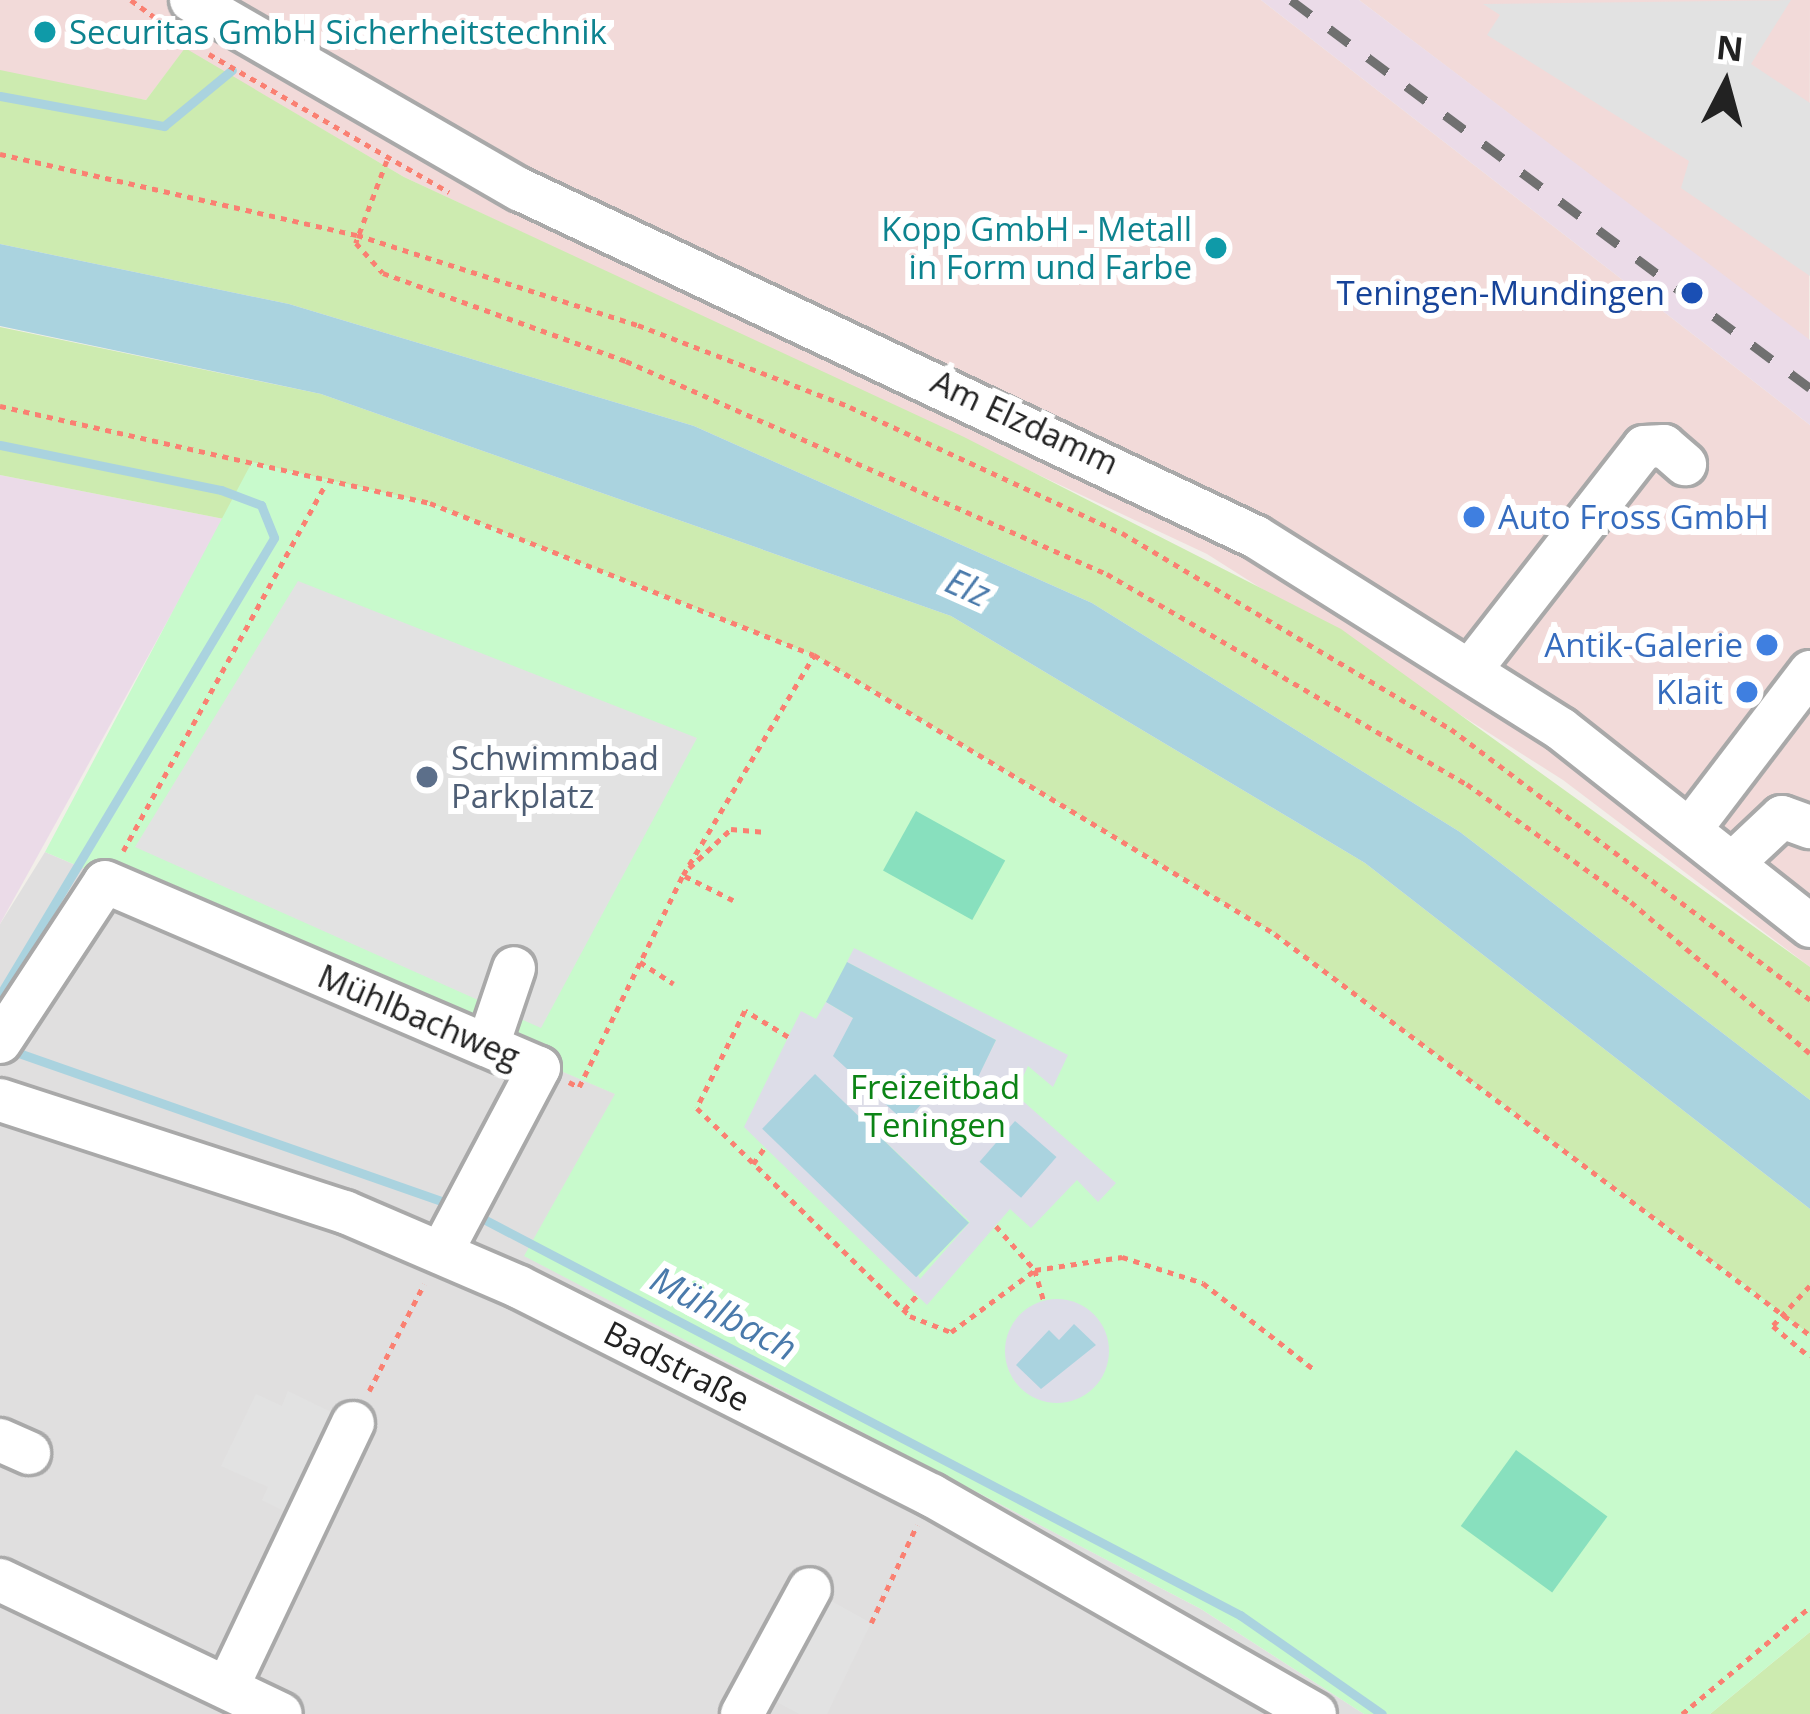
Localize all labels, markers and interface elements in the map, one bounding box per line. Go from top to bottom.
place label: Securitas GmbH Sicherheitstechnik [69,12,607,52]
marker: Securitas GmbH Sicherheitstechnik [32,19,58,45]
north arrow [1666,24,1786,144]
text: N [1714,24,1746,71]
place label: Kopp GmbH - Metall in Form und Farbe [881,209,1192,287]
marker: Kopp GmbH - Metall in Form und Farbe [1203,235,1229,261]
place label: Teningen-Mundingen [1337,273,1665,313]
marker: Teningen-Mundingen [1676,277,1708,309]
street label: Am Elzdamm [925,361,1125,483]
place label: Auto Fross GmbH [1498,497,1769,537]
marker: Auto Fross GmbH [1461,504,1487,530]
water label: Elz [939,558,997,616]
place label: Antik-Galerie [1544,625,1743,665]
marker: Antik-Galerie [1754,632,1780,658]
place label: Klait [1656,672,1723,712]
marker: Klait [1734,679,1760,705]
place label: Schwimmbad Parkplatz [451,738,659,816]
marker: Schwimmbad Parkplatz [414,764,440,790]
street label: Mühlbachweg [312,956,526,1076]
park label: Freizeitbad Teningen [850,1067,1020,1145]
water label: Mühlbach [644,1257,804,1369]
street label: Badstraße [598,1312,756,1420]

